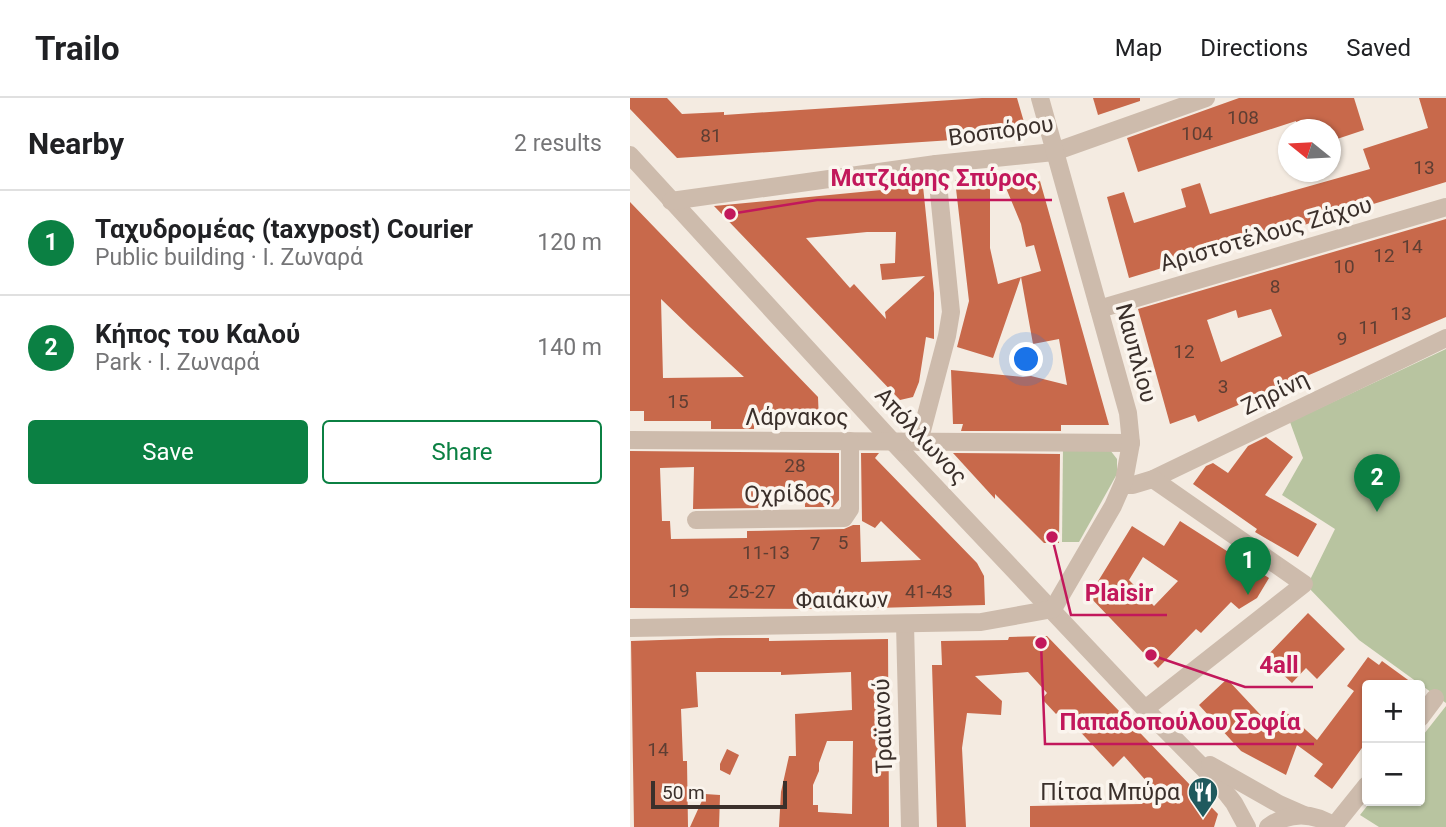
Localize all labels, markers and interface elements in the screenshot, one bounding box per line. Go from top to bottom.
text: Trailo [35,29,120,68]
text: Map [1115,34,1162,62]
text: Directions [1200,34,1308,62]
text: Saved [1346,34,1411,62]
house number: 108 [1227,106,1259,129]
street label: Βοσπόρου [947,110,1055,152]
north arrow [1278,119,1341,182]
house number: 104 [1181,122,1213,145]
house number: 81 [700,124,722,147]
text: Nearby [28,126,124,161]
text: 2 results [514,130,602,157]
callout: Ματζιάρης Σπύρος [817,155,1052,200]
house number: 13 [1413,156,1435,179]
text: Ματζιάρης Σπύρος [830,164,1038,192]
street label: Αριστοτέλους Ζάχου [1157,191,1375,277]
text: Ταχυδρομέας (taxypost) Courier [95,214,473,244]
text: 1 [44,229,58,256]
text: 120 m [537,229,602,256]
house number: 14 [1401,235,1423,258]
text: Public building · Ι. Ζωναρά [95,244,363,271]
house number: 12 [1373,244,1395,267]
house number: 10 [1333,255,1355,278]
house number: 8 [1270,275,1280,298]
street label: Ναυπλίου [1110,300,1162,406]
house number: 13 [1390,302,1412,325]
house number: 11 [1358,316,1380,339]
text: Κήπος του Καλού [95,319,300,349]
house number: 9 [1337,327,1347,350]
text: 2 [44,334,58,361]
text: 140 m [537,334,602,361]
house number: 12 [1173,340,1195,363]
your location [1009,342,1043,376]
text: Park · Ι. Ζωναρά [95,349,259,376]
street label: Ζηρίνη [1237,365,1313,421]
house number: 3 [1218,375,1228,398]
street label: Απόλλωνος [869,382,973,490]
house number: 15 [667,390,689,413]
street label: Λάρνακος [745,404,849,431]
button: Save [28,420,308,484]
button: Share [322,420,602,484]
house number: 28 [784,454,806,477]
pin: 2 [1354,454,1400,512]
street label: Οχρίδος [744,480,832,508]
house number: 5 [838,531,848,554]
house number: 7 [810,532,820,555]
pin: 1 [1225,537,1271,595]
house number: 11-13 [742,541,790,564]
callout: Plaisir [1071,570,1167,615]
house number: 19 [668,579,690,602]
text: Plaisir [1085,579,1153,607]
house number: 25-27 [728,580,776,603]
house number: 41-43 [905,580,953,603]
street label: Φαιάκων [796,586,888,614]
callout: 4all [1245,642,1313,687]
text: 4all [1259,651,1299,679]
street label: Τραϊανού [868,678,898,774]
map controls [1362,680,1425,806]
button: + [1362,680,1425,743]
callout: Παπαδοπούλου Σοφία [1045,699,1314,744]
text: Παπαδοπούλου Σοφία [1059,708,1301,736]
house number: 14 [647,738,669,761]
button: − [1362,743,1425,806]
restaurant icon: Πίτσα Μπύρα [1186,775,1220,819]
scale bar [651,778,788,810]
place label: Πίτσα Μπύρα [1040,779,1180,806]
text: 50 m [662,781,705,804]

